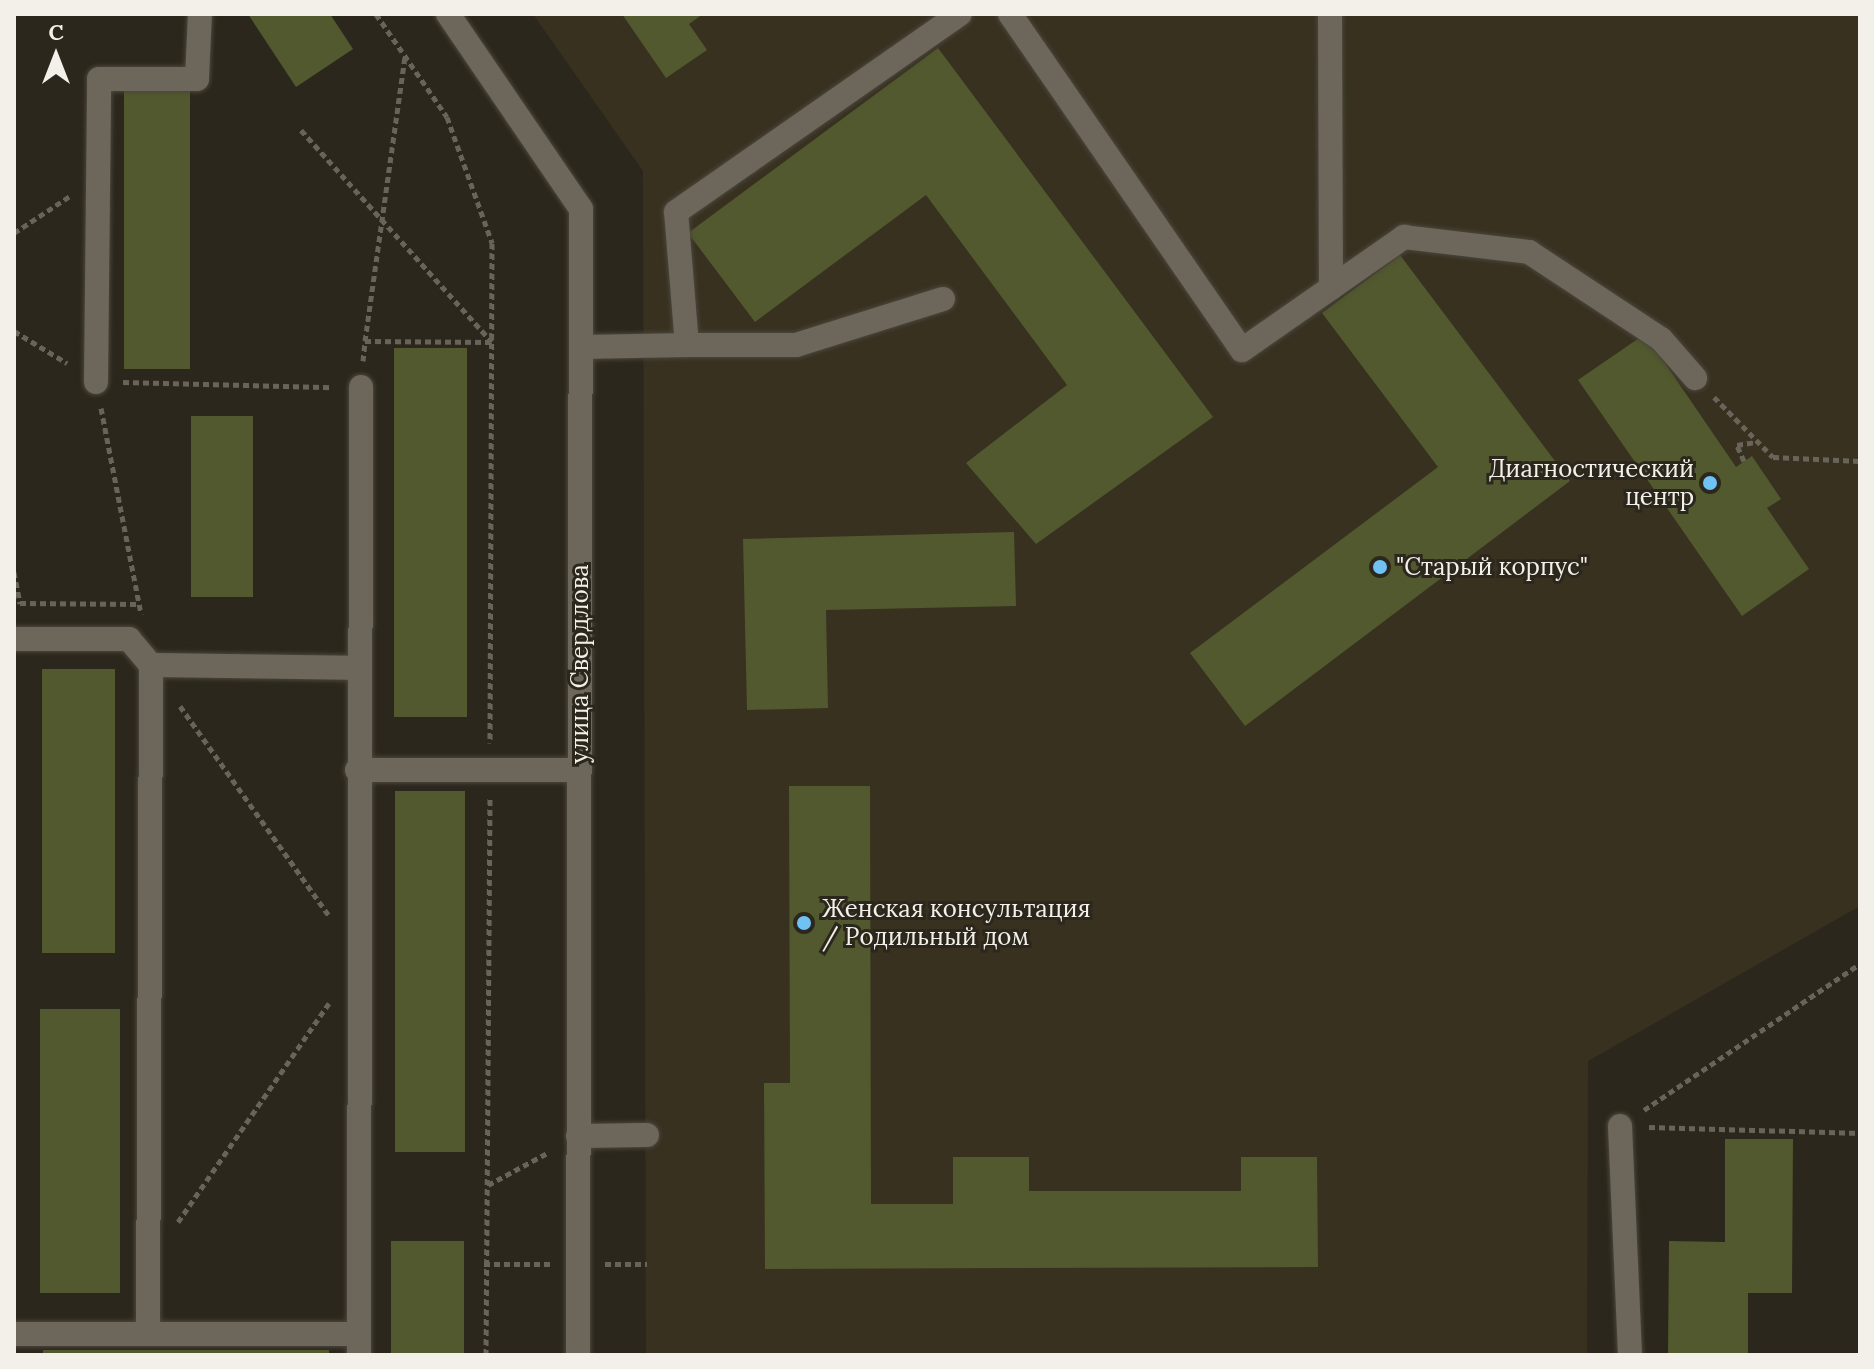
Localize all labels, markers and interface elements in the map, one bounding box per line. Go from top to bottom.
north arrow [16,16,96,96]
text: С [48,18,64,46]
place label: Диагностический центр [1489,455,1694,511]
marker: Диагностический центр [1701,474,1719,492]
place label: "Старый корпус" [1396,553,1588,581]
marker: "Старый корпус" [1371,558,1389,576]
street label: улица Свердлова [566,564,594,764]
place label: Женская консультация / Родильный дом [822,895,1091,951]
marker: Женская консультация / Родильный дом [793,912,815,934]

